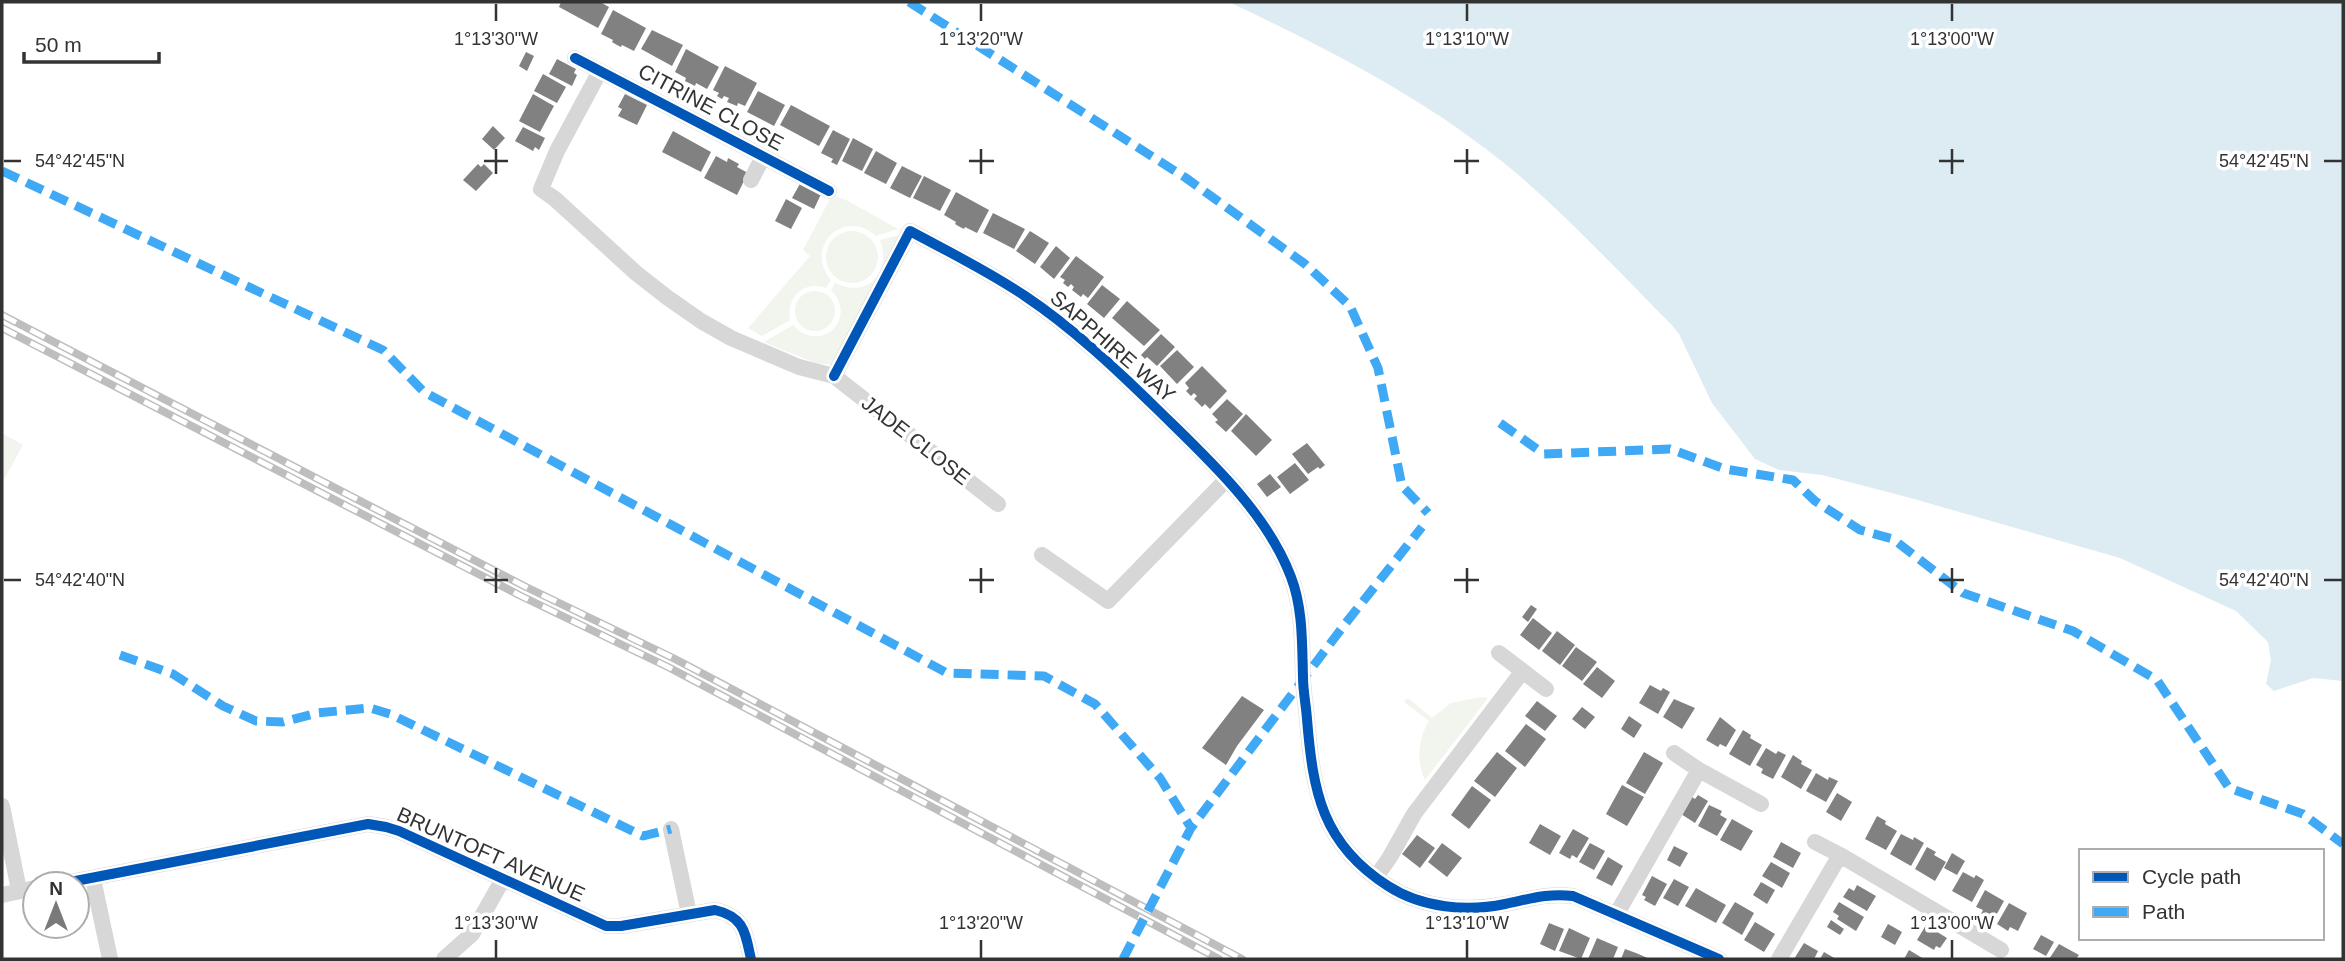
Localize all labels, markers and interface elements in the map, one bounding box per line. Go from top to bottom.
scale bar [24,21,159,65]
text: 1°13'30"W [454,29,538,49]
text: 1°13'20"W [939,29,1023,49]
text: 1°13'10"W [1425,29,1509,49]
text: 1°13'00"W [1910,29,1994,49]
text: 50 m [35,33,82,56]
street label: CITRINE CLOSE [635,59,787,155]
text: 54°42'45"N [35,151,125,171]
text: 54°42'45"N [2219,151,2309,171]
street label: SAPPHIRE WAY [1046,286,1180,406]
street label: JADE CLOSE [857,391,975,489]
text: 54°42'40"N [35,570,125,590]
text: 54°42'40"N [2219,570,2309,590]
street label: BRUNTOFT AVENUE [394,802,588,906]
legend [2079,849,2324,940]
text: Cycle path [2142,865,2241,888]
north arrow [21,870,91,940]
text: N [49,878,63,899]
text: Path [2142,900,2185,923]
text: 1°13'30"W [454,913,538,933]
text: 1°13'20"W [939,913,1023,933]
text: 1°13'10"W [1425,913,1509,933]
text: 1°13'00"W [1910,913,1994,933]

